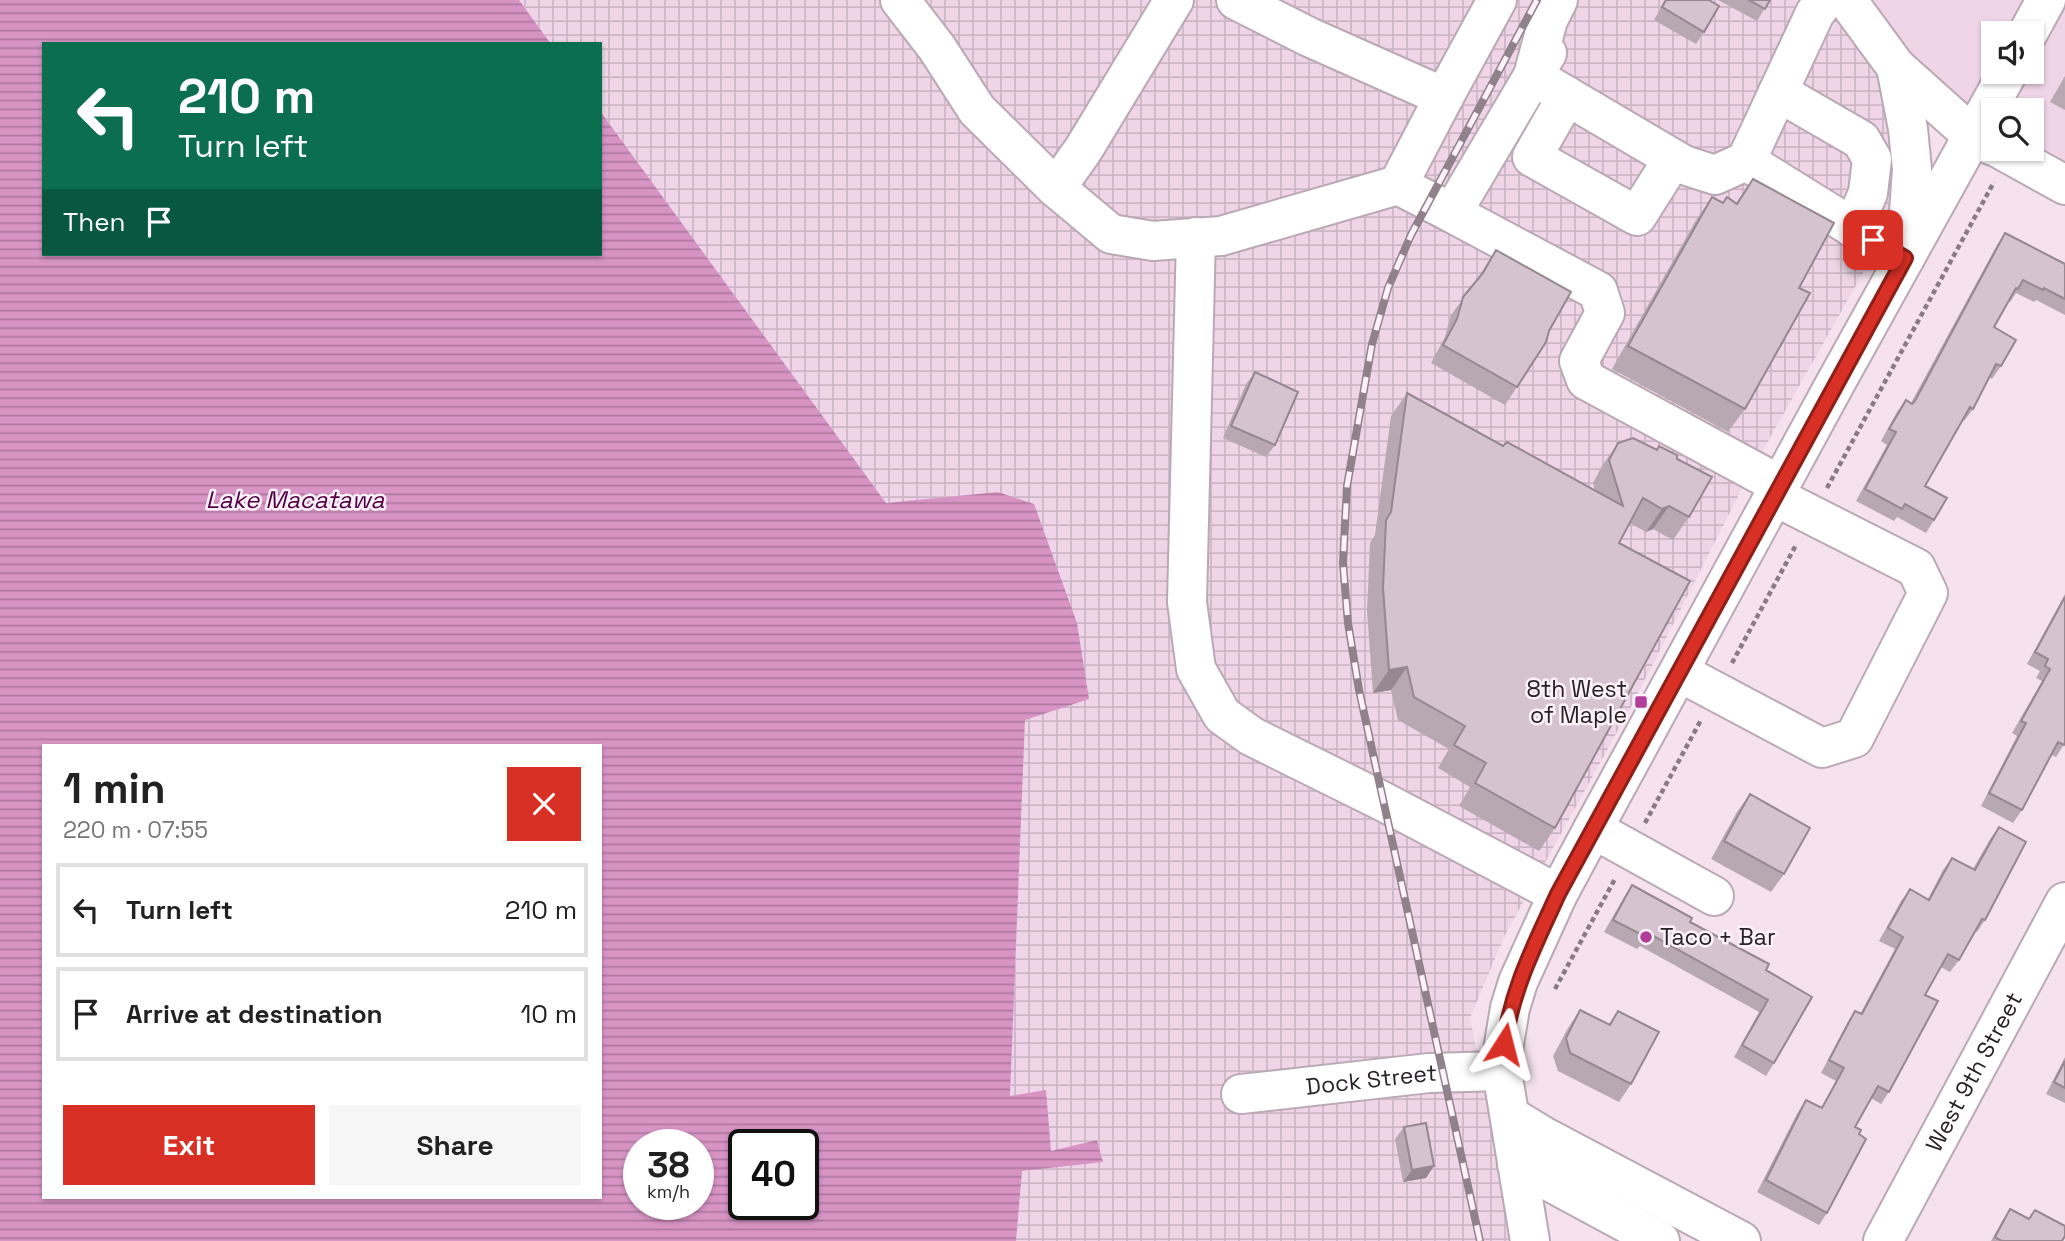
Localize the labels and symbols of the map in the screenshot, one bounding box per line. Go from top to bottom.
pin [1843,210,1903,270]
water label: Lake Macatawa [206,484,384,515]
place label: 8th West of Maple [1526,674,1627,730]
marker: 8th West of Maple [1633,694,1649,710]
place label: Taco + Bar [1660,922,1776,952]
marker: Taco + Bar [1638,929,1654,945]
street label: West 9th Street [1919,987,2029,1157]
position arrow [1467,1007,1541,1081]
street label: Dock Street [1304,1058,1437,1102]
speed limit sign: 40 [728,1129,819,1220]

